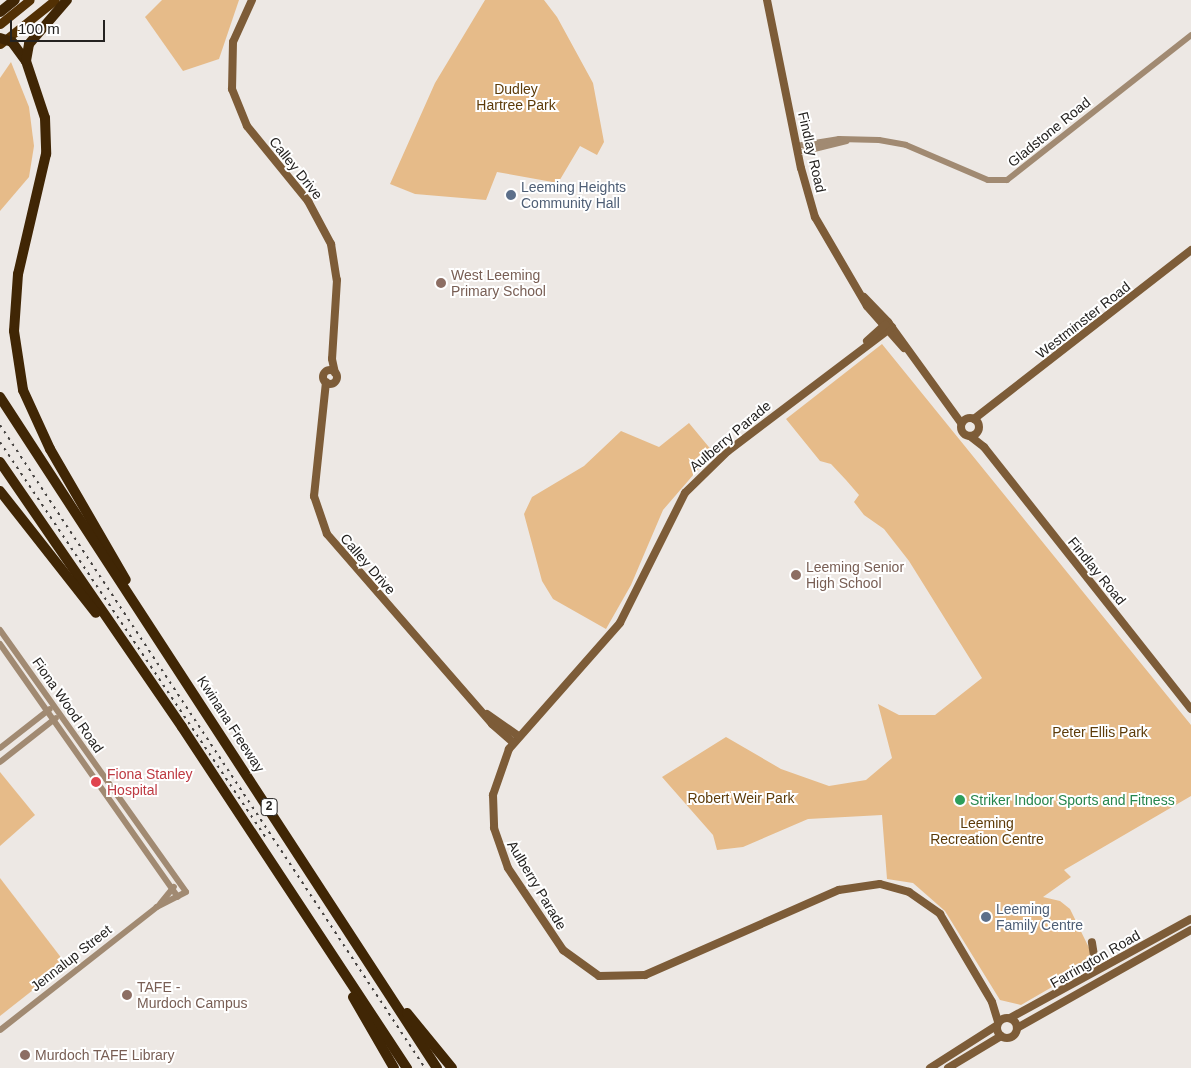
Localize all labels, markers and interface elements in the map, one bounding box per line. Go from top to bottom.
scale bar [12,10,108,42]
text: 100 m [18,20,60,37]
park label: Dudley Hartree Park [476,81,556,114]
street label: Gladstone Road [1004,94,1094,170]
street label: Findlay Road [795,110,829,194]
street label: Calley Drive [266,133,326,203]
place label: Leeming Heights Community Hall [521,179,626,212]
marker: Leeming Heights Community Hall [505,189,517,201]
place label: West Leeming Primary School [451,267,546,300]
marker: West Leeming Primary School [435,277,447,289]
street label: Westminster Road [1033,278,1133,362]
street label: Aulberry Parade [686,397,774,475]
street label: Calley Drive [337,530,399,598]
street label: Findlay Road [1065,534,1129,608]
place label: Leeming Senior High School [806,559,904,592]
marker: Leeming Senior High School [790,569,802,581]
street label: Fiona Wood Road [29,654,107,756]
street label: Kwinana Freeway [194,673,268,775]
park label: Peter Ellis Park [1052,724,1148,740]
place label: Fiona Stanley Hospital [107,766,193,799]
marker: Fiona Stanley Hospital [89,775,103,789]
park label: Robert Weir Park [687,790,795,806]
place label: Striker Indoor Sports and Fitness [970,792,1175,808]
marker: Striker Indoor Sports and Fitness [954,794,966,806]
road number: 2 [260,798,278,816]
park label: Leeming Recreation Centre [930,815,1044,848]
street label: Aulberry Parade [504,837,570,933]
place label: Leeming Family Centre [996,901,1083,934]
marker: Leeming Family Centre [980,911,992,923]
street label: Jennalup Street [27,921,115,995]
street label: Farrington Road [1047,926,1143,992]
place label: TAFE - Murdoch Campus [137,979,247,1012]
marker: TAFE - Murdoch Campus [121,989,133,1001]
place label: Murdoch TAFE Library [35,1047,175,1063]
marker: Murdoch TAFE Library [19,1049,31,1061]

